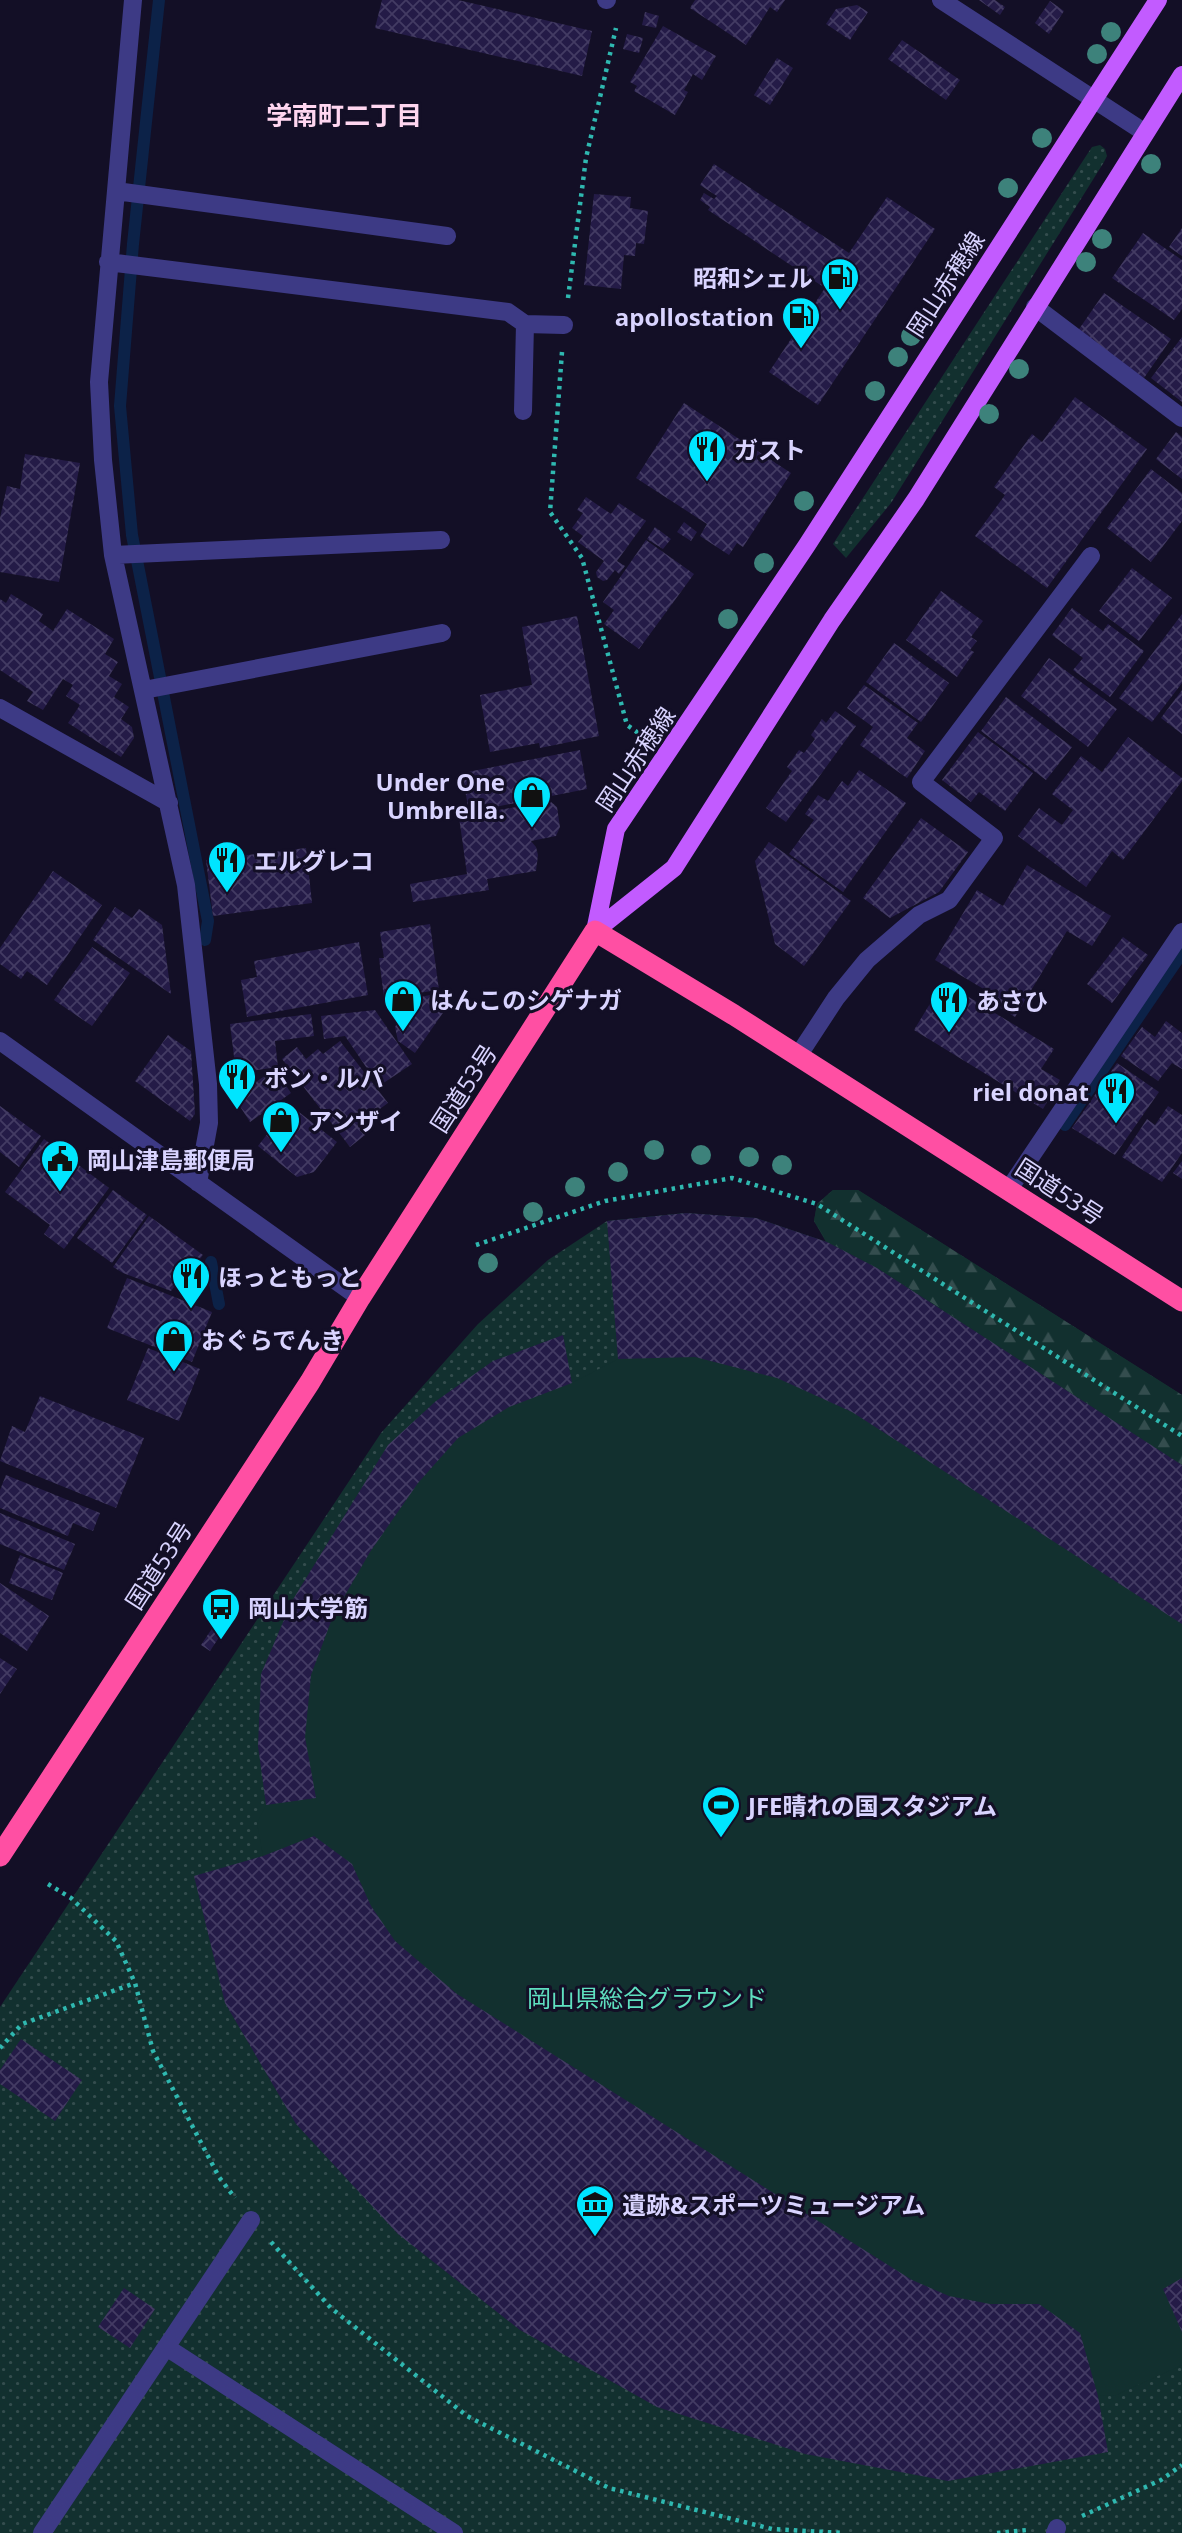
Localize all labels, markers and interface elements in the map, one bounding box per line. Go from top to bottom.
district label: 学南町二丁目 [266,97,422,133]
street label: 岡山赤穂線 [898,225,992,343]
fuel station icon: 昭和シェル [819,256,861,311]
place label: 昭和シェル [693,261,813,294]
fuel station icon: apollostation [780,295,822,350]
place label: apollostation [615,300,774,333]
restaurant icon: ガスト [686,428,728,483]
place label: ガスト [734,433,806,466]
street label: 岡山赤穂線 [588,700,682,818]
place label: Under One Umbrella. [376,765,505,826]
shop icon: Under One Umbrella. [511,774,553,829]
restaurant icon: エルグレコ [206,839,248,894]
place label: エルグレコ [254,844,374,877]
shop icon: はんこのシゲナガ [382,978,424,1033]
restaurant icon: あさひ [928,979,970,1034]
place label: はんこのシゲナガ [430,983,622,1016]
place label: あさひ [976,984,1048,1017]
street label: 国道53号 [422,1037,504,1139]
restaurant icon: ボン・ルパ [216,1056,258,1111]
place label: ボン・ルパ [264,1061,384,1094]
restaurant icon: riel donat [1095,1070,1137,1125]
place label: riel donat [972,1075,1089,1108]
shop icon: アンザイ [260,1099,302,1154]
place label: アンザイ [308,1104,403,1137]
public building icon: 岡山津島郵便局 [39,1138,81,1193]
place label: 岡山津島郵便局 [87,1143,255,1176]
street label: 国道53号 [1009,1150,1111,1232]
restaurant icon: ほっともっと [170,1255,212,1310]
place label: ほっともっと [218,1260,362,1293]
shop icon: おぐらでんき [153,1318,195,1373]
place label: おぐらでんき [201,1323,344,1356]
street label: 国道53号 [117,1514,199,1616]
bus stop icon: 岡山大学筋 [200,1586,242,1641]
place label: 岡山大学筋 [248,1591,368,1624]
sports icon: JFE晴れの国スタジアム [700,1784,742,1839]
place label: JFE晴れの国スタジアム [746,1789,997,1822]
park label: 岡山県総合グラウンド [527,1981,767,2014]
museum icon: 遺跡&スポーツミュージアム [574,2183,616,2238]
place label: 遺跡&スポーツミュージアム [622,2188,925,2221]

